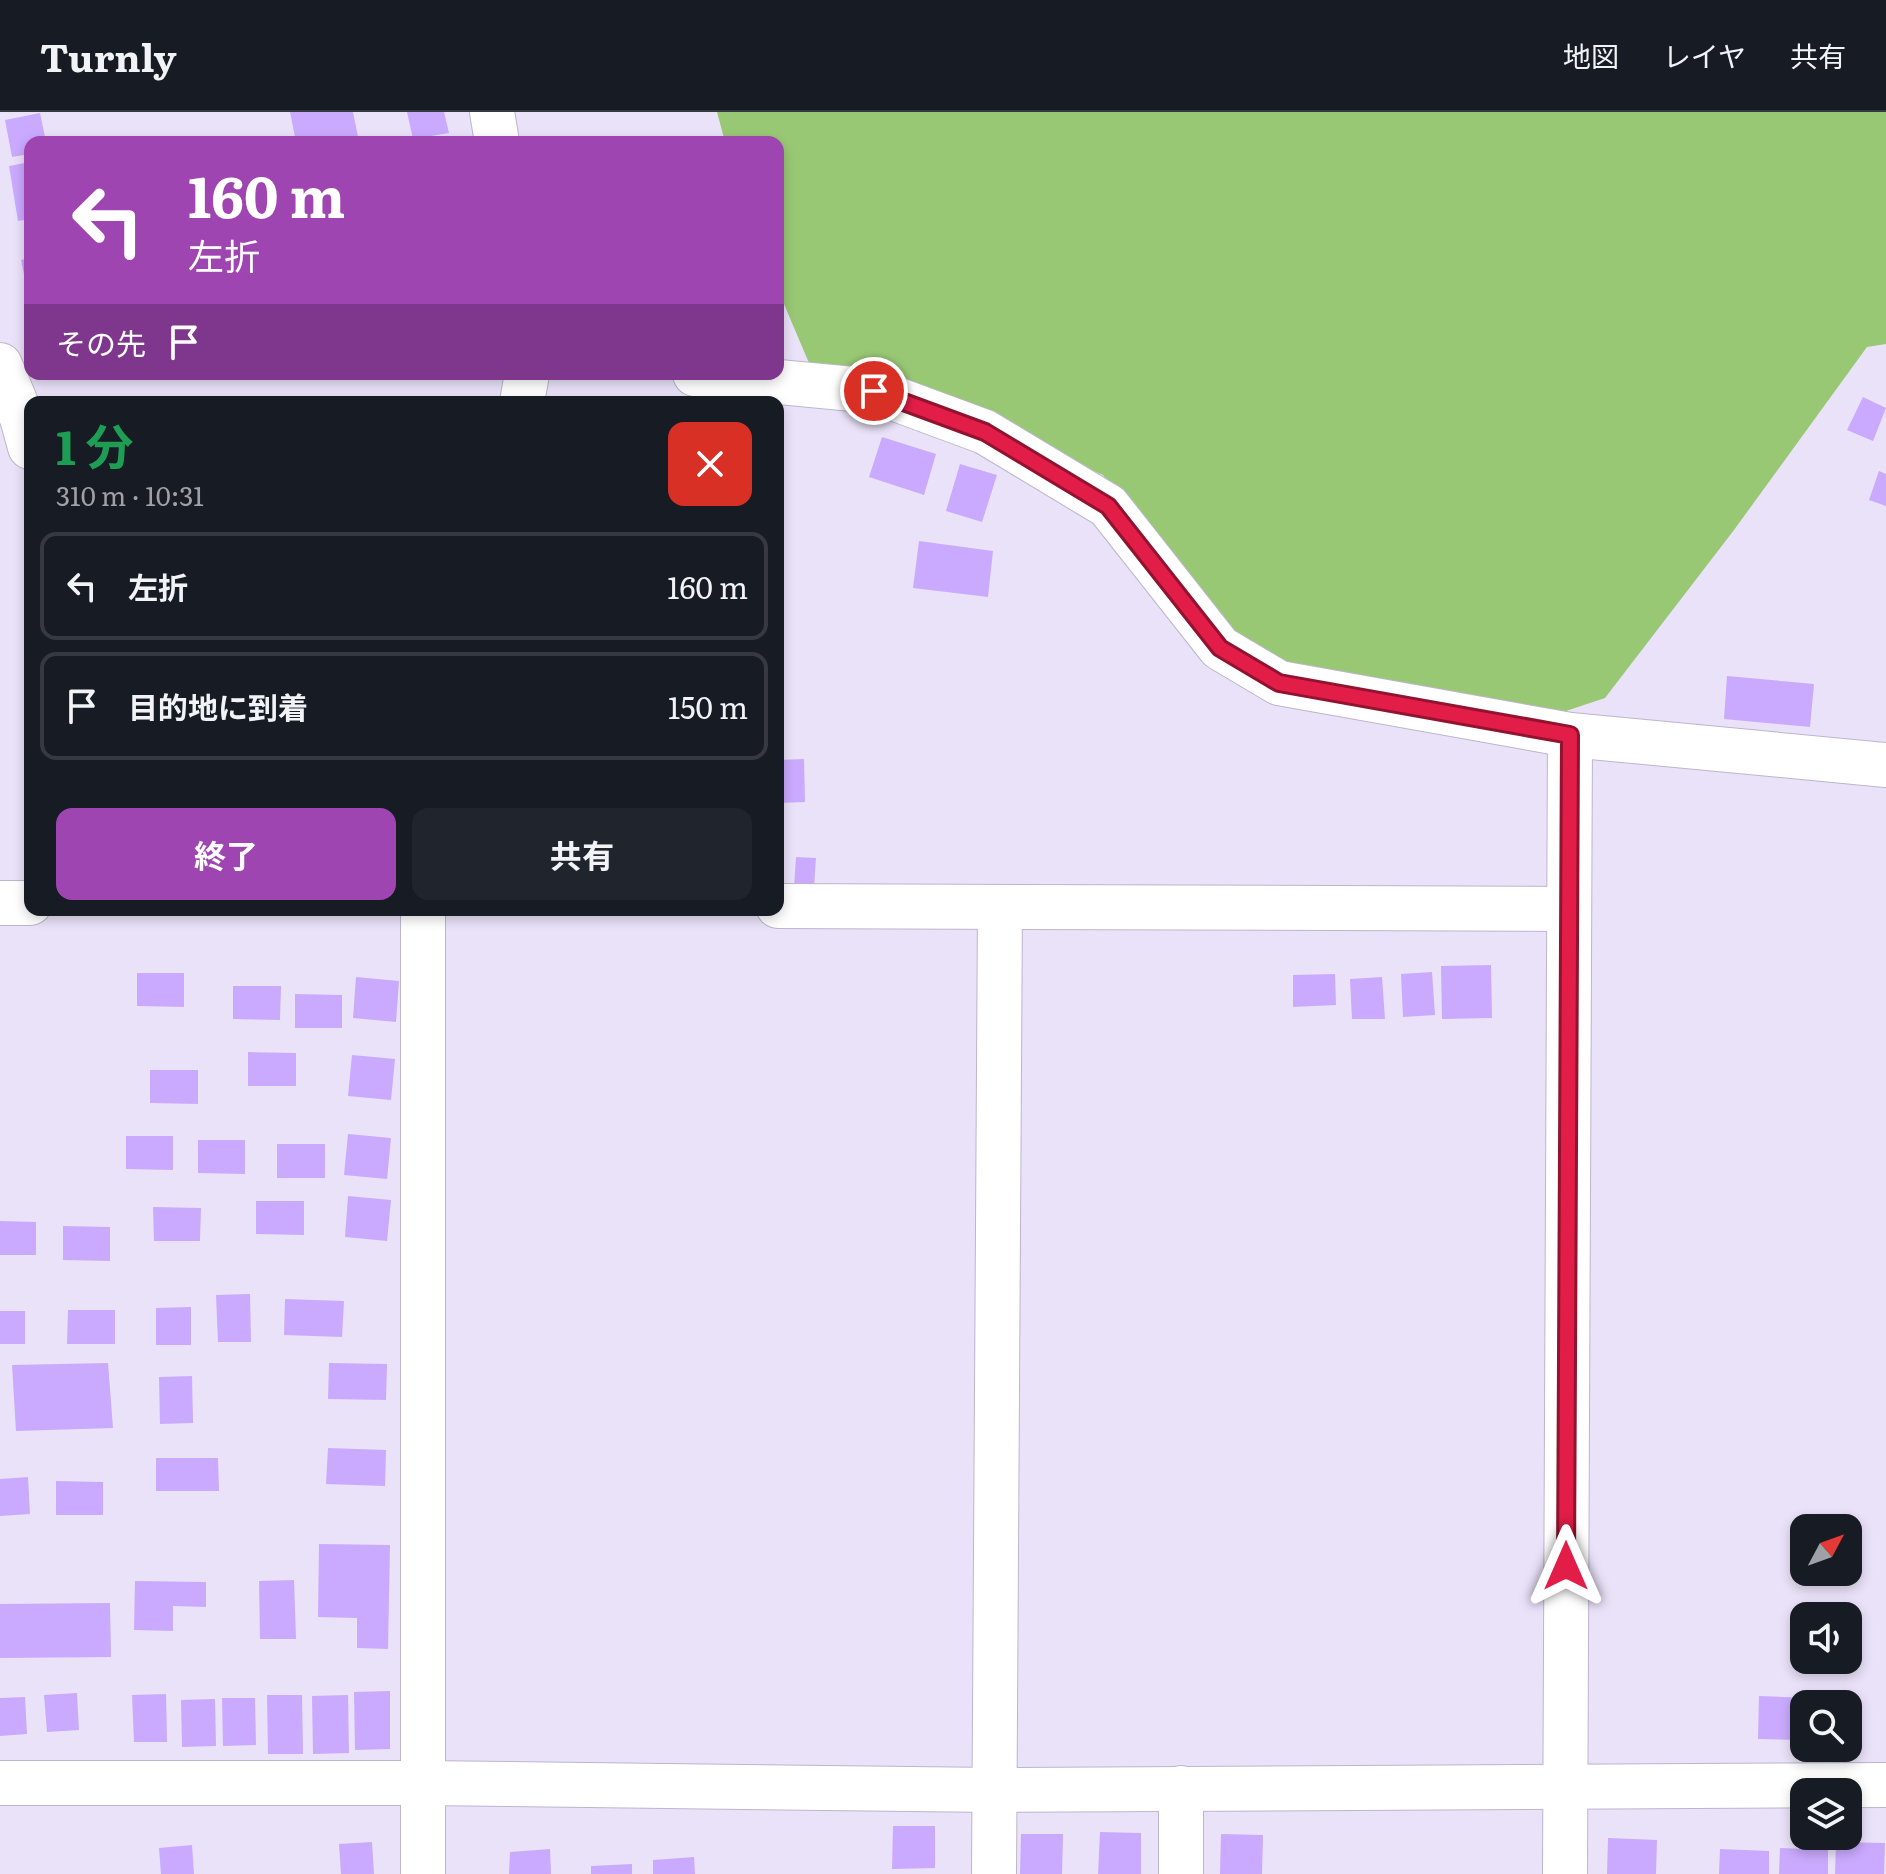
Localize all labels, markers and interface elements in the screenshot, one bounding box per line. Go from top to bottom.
text: Turnly [40,27,177,84]
text: 地図 [1563,34,1619,76]
text: レイヤ [1663,34,1746,76]
text: 共有 [1790,34,1846,76]
text: 160 m [188,152,345,235]
icon: left [56,168,160,272]
text: 左折 [188,228,260,281]
text: その先 [56,320,146,364]
icon: arrive [162,320,206,364]
pin [840,357,908,425]
icon: arrive [852,369,896,413]
text: 1 分 [56,409,133,480]
button: close [668,422,752,506]
text: 310 m · 10:31 [56,475,204,514]
icon: left [60,564,104,608]
text: 左折 [128,564,188,608]
text: 160 m [667,564,748,608]
icon: arrive [60,684,104,728]
text: 目的地に到着 [128,684,308,728]
text: 150 m [668,684,748,728]
button: 終了 [56,808,396,900]
button: 共有 [412,808,752,900]
north arrow [1790,1514,1862,1586]
map controls [1790,1514,1862,1850]
position arrow [1524,1524,1608,1608]
button: sound [1790,1602,1862,1674]
button: search [1790,1690,1862,1762]
button: layers [1790,1778,1862,1850]

